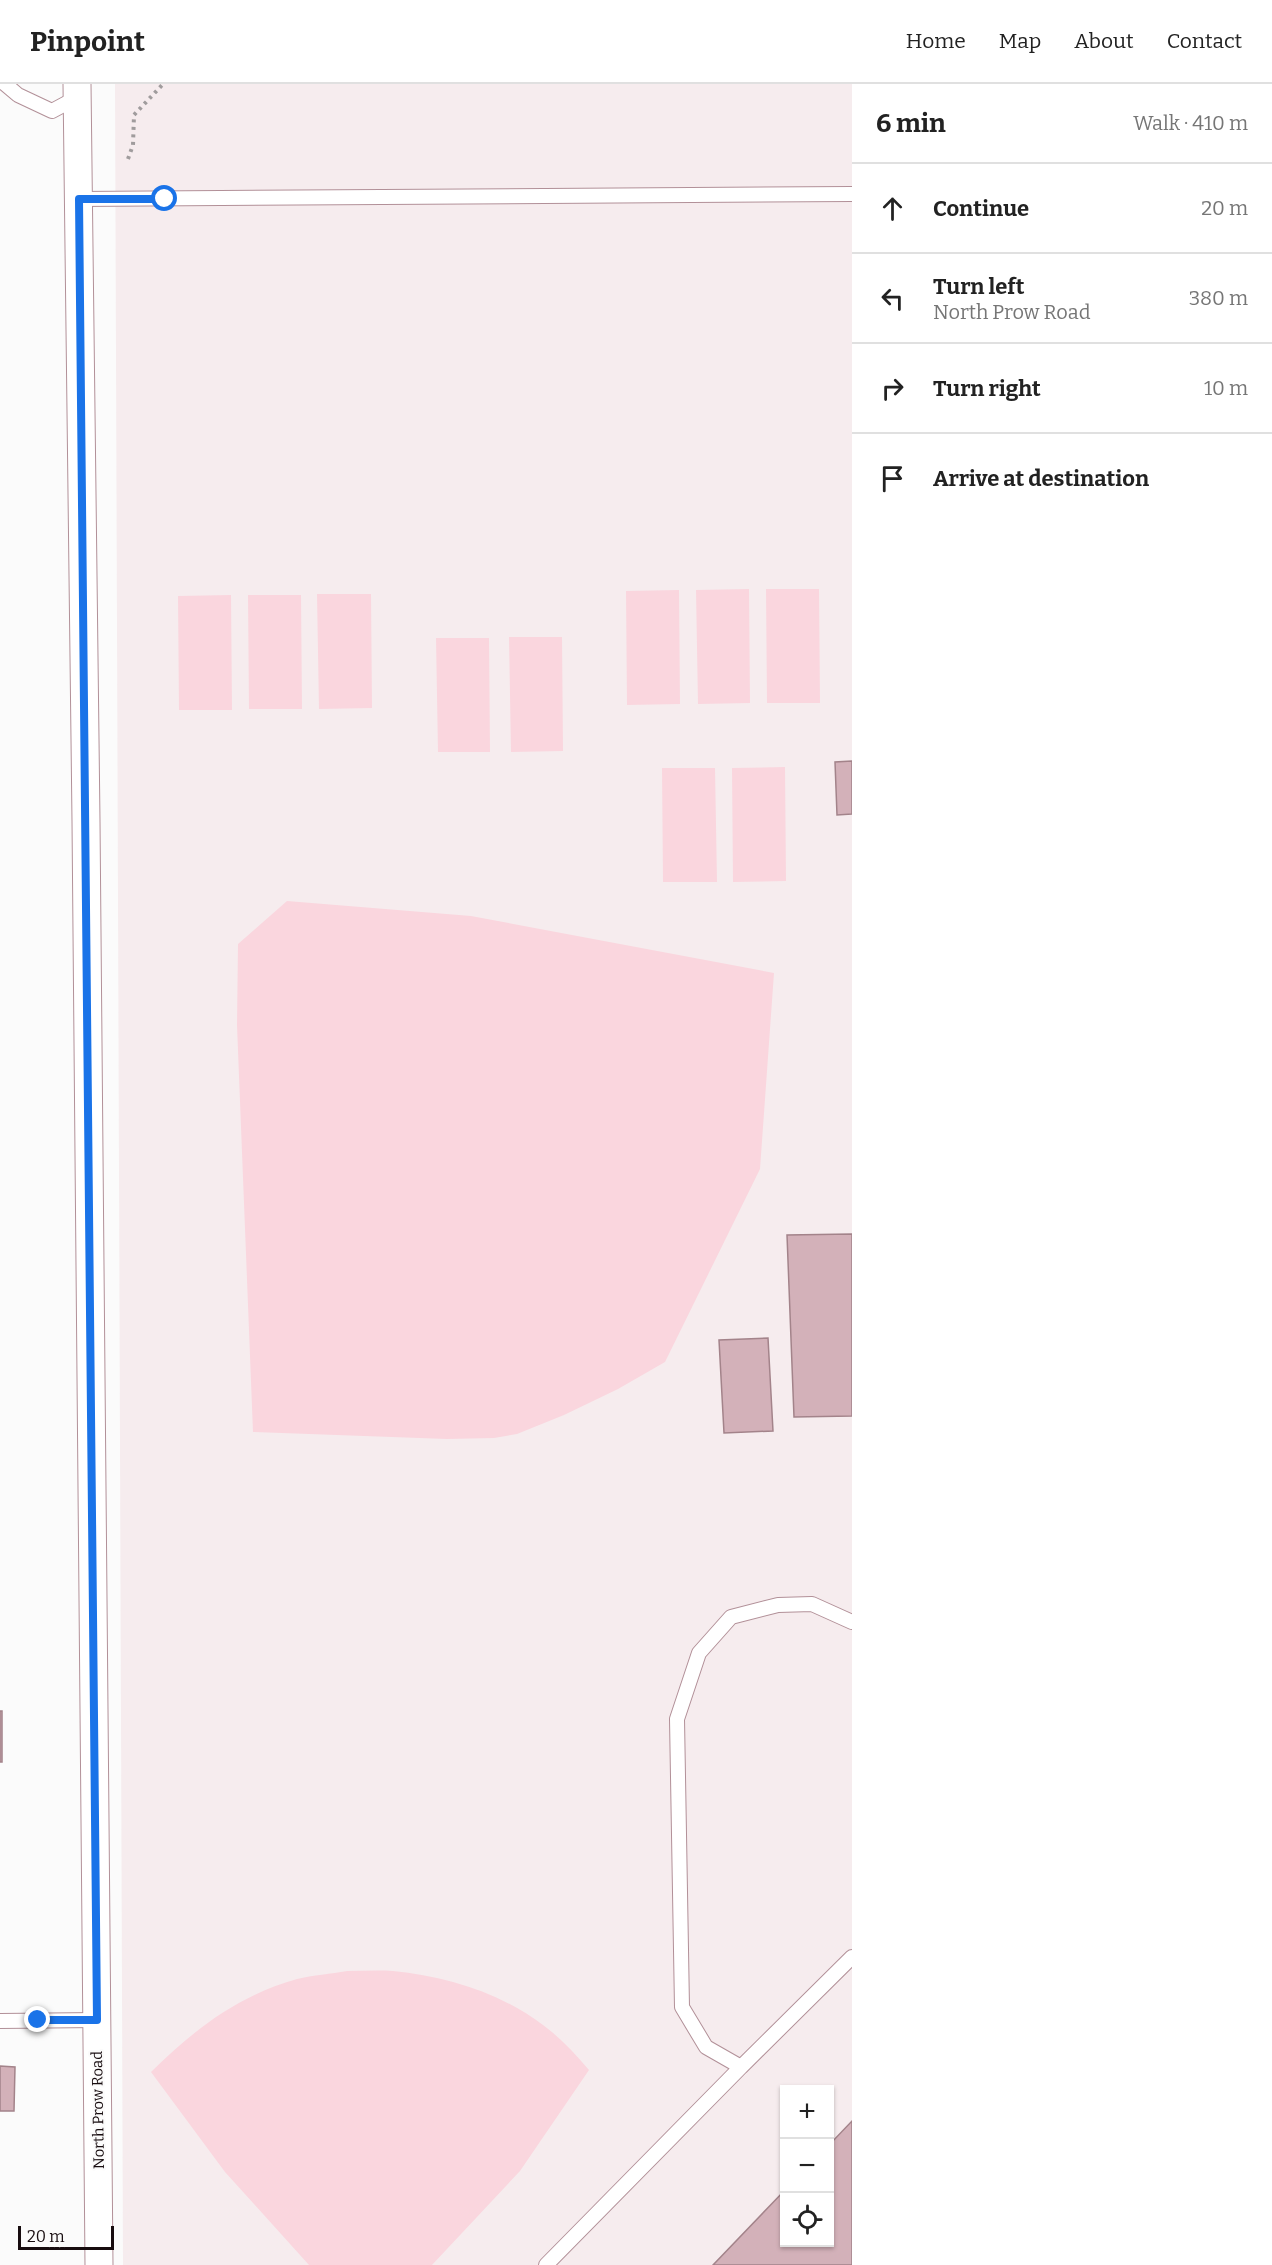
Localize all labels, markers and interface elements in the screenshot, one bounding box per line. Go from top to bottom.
text: Pinpoint [30,25,145,58]
text: Home [906,28,966,54]
text: Map [999,28,1041,54]
text: About [1074,28,1134,54]
text: Contact [1167,28,1242,54]
text: 6 min [876,108,946,139]
text: Walk · 410 m [1133,111,1248,135]
route start [151,185,177,211]
icon: ahead [876,192,909,225]
text: Continue [933,195,1029,222]
text: 20 m [1201,196,1248,220]
text: Turn left [933,273,1025,300]
icon: left [876,282,909,315]
text: 380 m [1189,286,1248,310]
text: North Prow Road [933,300,1091,324]
icon: right [876,372,909,405]
text: Turn right [933,375,1041,402]
text: 10 m [1204,376,1248,400]
icon: arrive [876,462,909,495]
text: Arrive at destination [933,465,1149,492]
route end [24,2006,50,2032]
street label: North Prow Road [88,2051,108,2169]
map controls [780,2085,834,2247]
button: + [780,2085,834,2139]
button: − [780,2139,834,2193]
button: locate [780,2193,834,2247]
scale bar [18,2223,114,2250]
text: 20 m [27,2227,64,2246]

